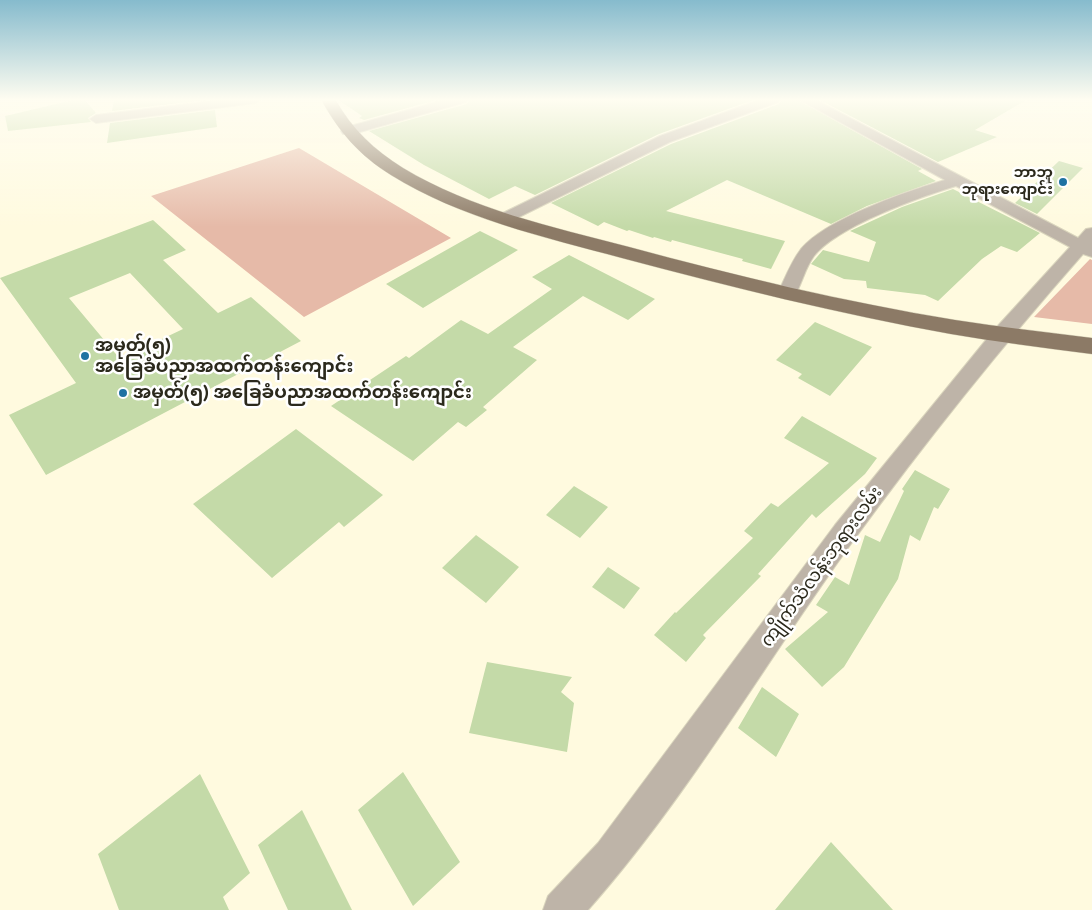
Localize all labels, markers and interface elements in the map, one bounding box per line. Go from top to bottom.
place label: ဘာဘူ ဘုရားကျောင်း [961,164,1053,199]
marker: ဘာဘူ ဘုရားကျောင်း [1057,176,1069,188]
place label: အမုတ်(၅) အခြေခံပညာအထက်တန်းကျောင်း [95,335,353,378]
marker: အမုတ်(၅) အခြေခံပညာအထက်တန်းကျောင်း [79,350,91,362]
place label: အမှတ်(၅) အခြေခံပညာအထက်တန်းကျောင်း [133,382,472,404]
marker: အမှတ်(၅) အခြေခံပညာအထက်တန်းကျောင်း [117,387,129,399]
street label: ကျိုက်သံလန်းဘုရားလမ်း [757,483,887,651]

